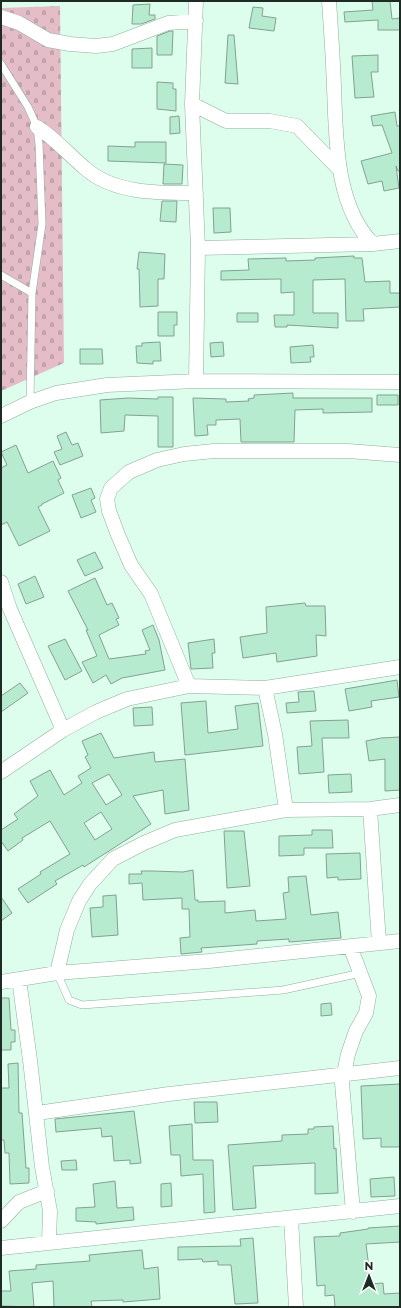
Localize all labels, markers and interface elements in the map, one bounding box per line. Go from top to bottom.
north arrow [349,1256,389,1296]
text: N [365,1259,373,1273]

